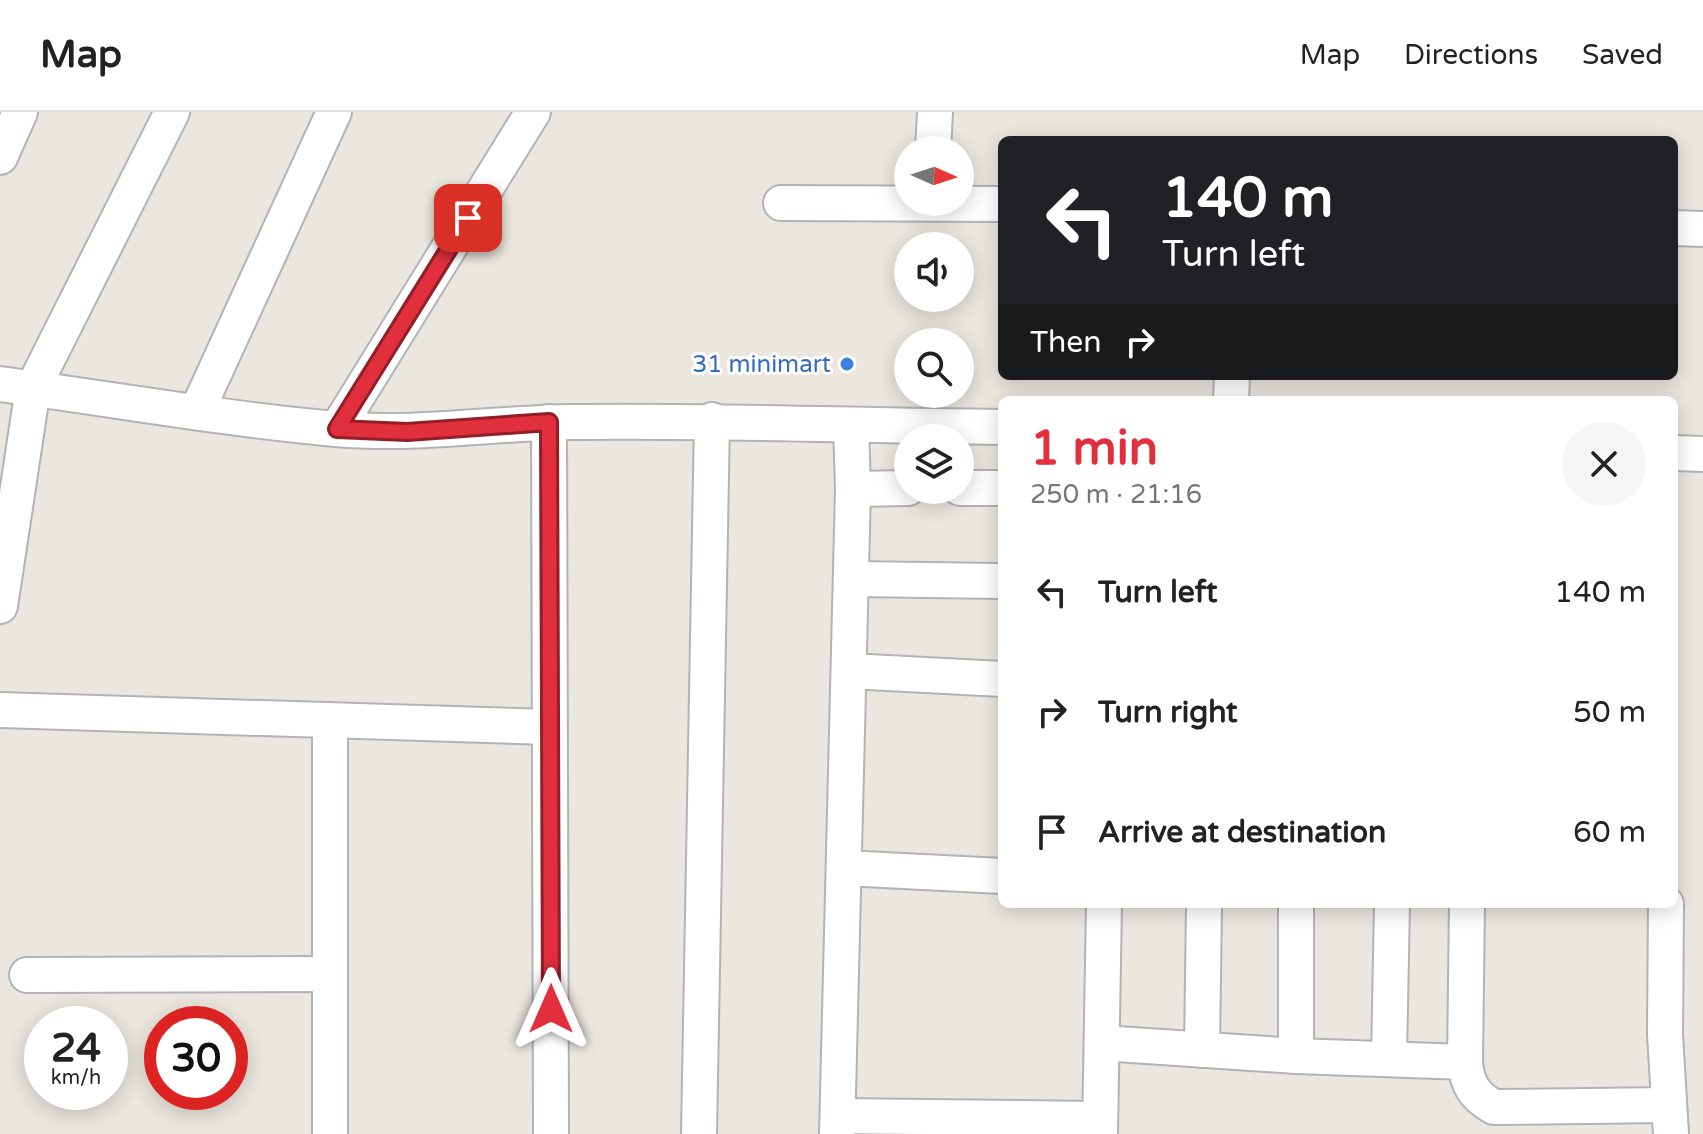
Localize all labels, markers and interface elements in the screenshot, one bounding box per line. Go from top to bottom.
text: Map [40,32,122,78]
text: Map [1300,38,1360,72]
text: Directions [1404,38,1538,72]
text: Saved [1582,38,1663,72]
north arrow [894,136,974,216]
map controls [894,136,974,504]
text: 140 m [1162,165,1333,232]
icon: left [1030,168,1134,272]
pin [434,184,502,252]
icon: arrive [446,196,490,240]
button: sound [894,232,974,312]
text: Turn left [1162,233,1305,276]
icon: right [1118,320,1162,364]
text: Then [1030,324,1102,361]
button: search [894,328,974,408]
place label: 31 minimart [692,350,831,379]
marker: 31 minimart [838,355,856,373]
text: 1 min [1030,420,1158,478]
button: close [1562,422,1646,506]
button: layers [894,424,974,504]
text: 250 m · 21:16 [1030,479,1202,510]
icon: left [1030,570,1074,614]
text: Turn left [1098,574,1217,611]
text: 140 m [1554,574,1646,611]
icon: right [1030,690,1074,734]
text: Turn right [1098,694,1238,731]
text: 50 m [1573,694,1646,731]
icon: arrive [1030,810,1074,854]
text: Arrive at destination [1098,814,1386,851]
text: 60 m [1573,814,1646,851]
position arrow [509,967,593,1051]
speed limit sign: 30 [144,1006,248,1110]
text: 24 [51,1024,101,1072]
text: km/h [51,1066,101,1090]

